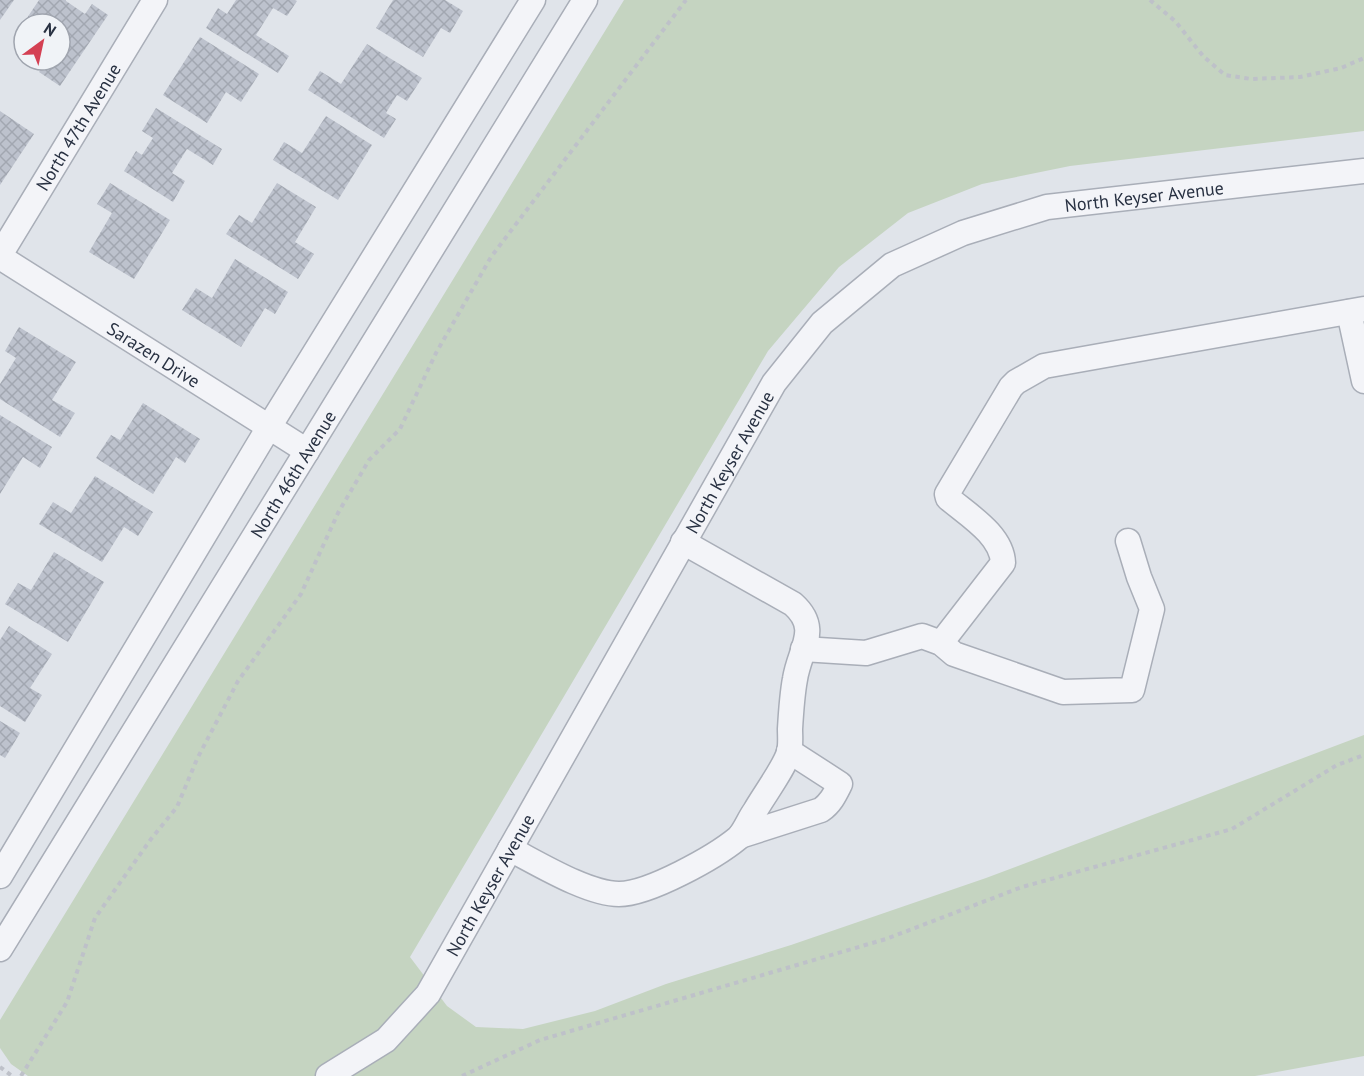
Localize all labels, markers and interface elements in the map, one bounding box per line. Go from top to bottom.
north arrow [12,12,72,72]
text: N [40,18,60,41]
street label: North 47th Avenue [30,59,125,195]
street label: North Keyser Avenue [1063,176,1225,216]
street label: Sarazen Drive [103,316,205,392]
street label: North Keyser Avenue [680,387,779,537]
street label: North 46th Avenue [245,406,341,542]
street label: North Keyser Avenue [440,810,539,960]

